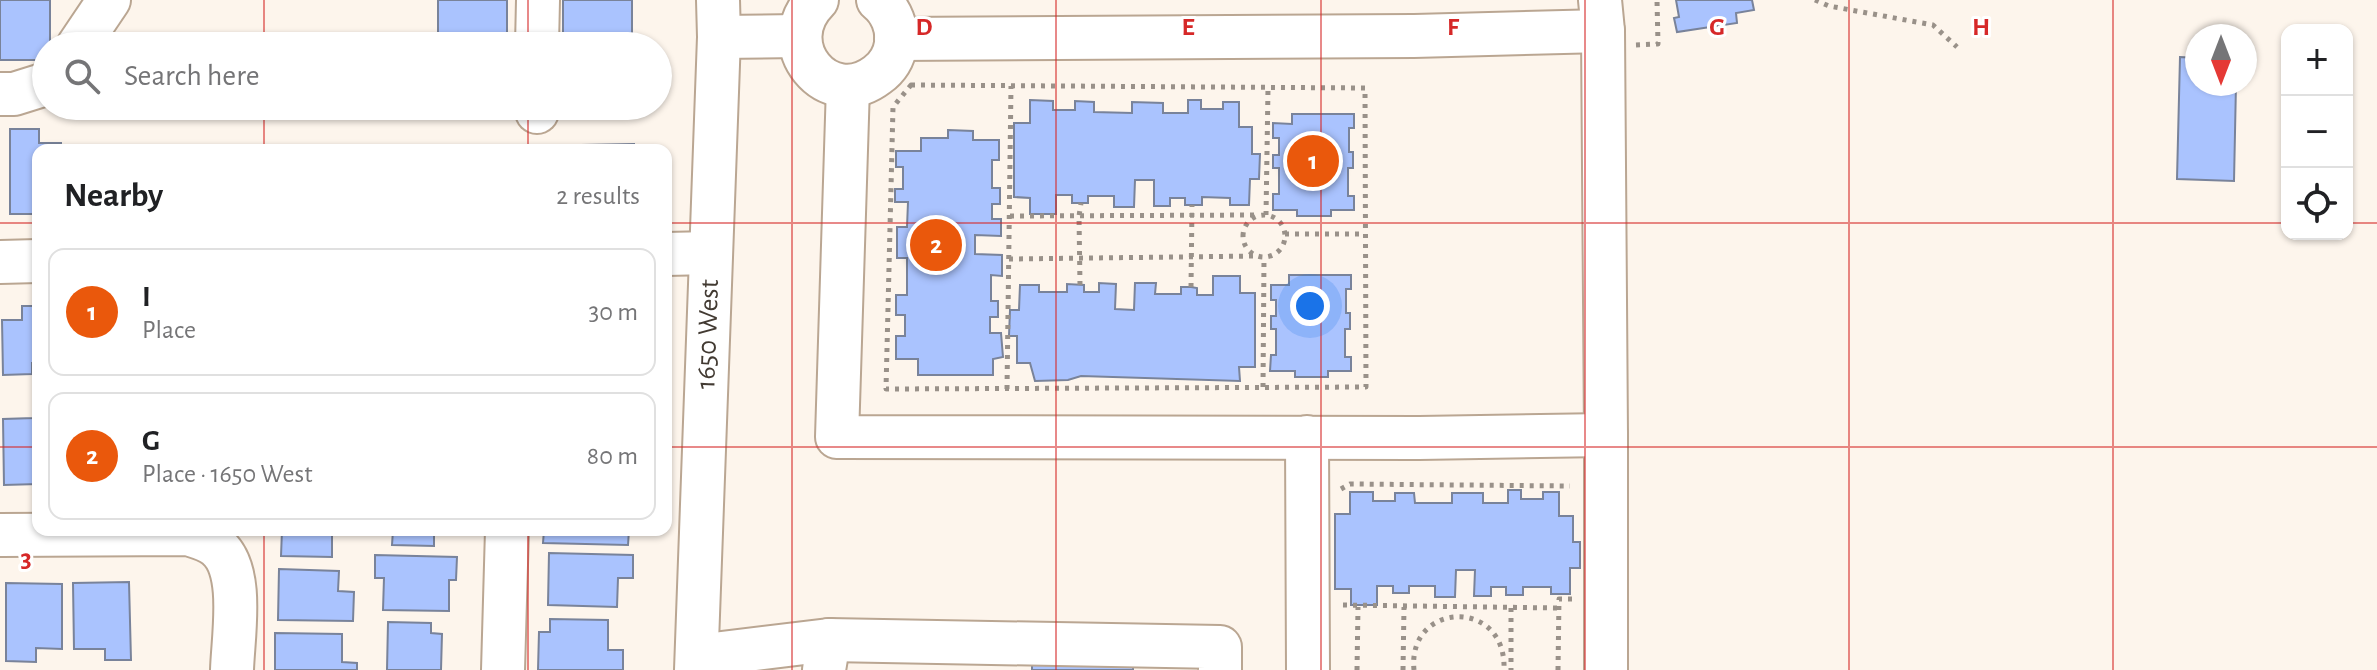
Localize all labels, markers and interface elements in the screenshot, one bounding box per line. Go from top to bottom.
text: D [915,14,933,40]
text: E [1181,14,1195,40]
text: F [1447,14,1460,40]
text: G [1709,14,1725,40]
text: H [1972,14,1990,40]
north arrow [2185,24,2257,96]
map controls [2281,24,2353,240]
button: + [2281,24,2353,96]
search box [32,32,672,120]
icon: search [60,54,104,98]
text: Search here [124,61,260,91]
button: − [2281,96,2353,168]
pin: 1 [1287,131,1339,191]
button: locate [2281,168,2353,240]
text: Nearby [64,179,163,213]
text: 2 results [556,183,640,209]
pin: 2 [910,215,962,275]
street label: 1650 West [692,279,724,390]
text: I [142,282,151,312]
your location [1290,286,1330,326]
text: 1 [87,299,97,325]
text: 30 m [588,299,638,325]
text: Place [142,317,196,343]
text: G [142,426,160,456]
text: 2 [86,443,98,469]
text: 80 m [587,443,638,469]
text: Place · 1650 West [142,461,312,487]
text: 3 [20,546,32,572]

